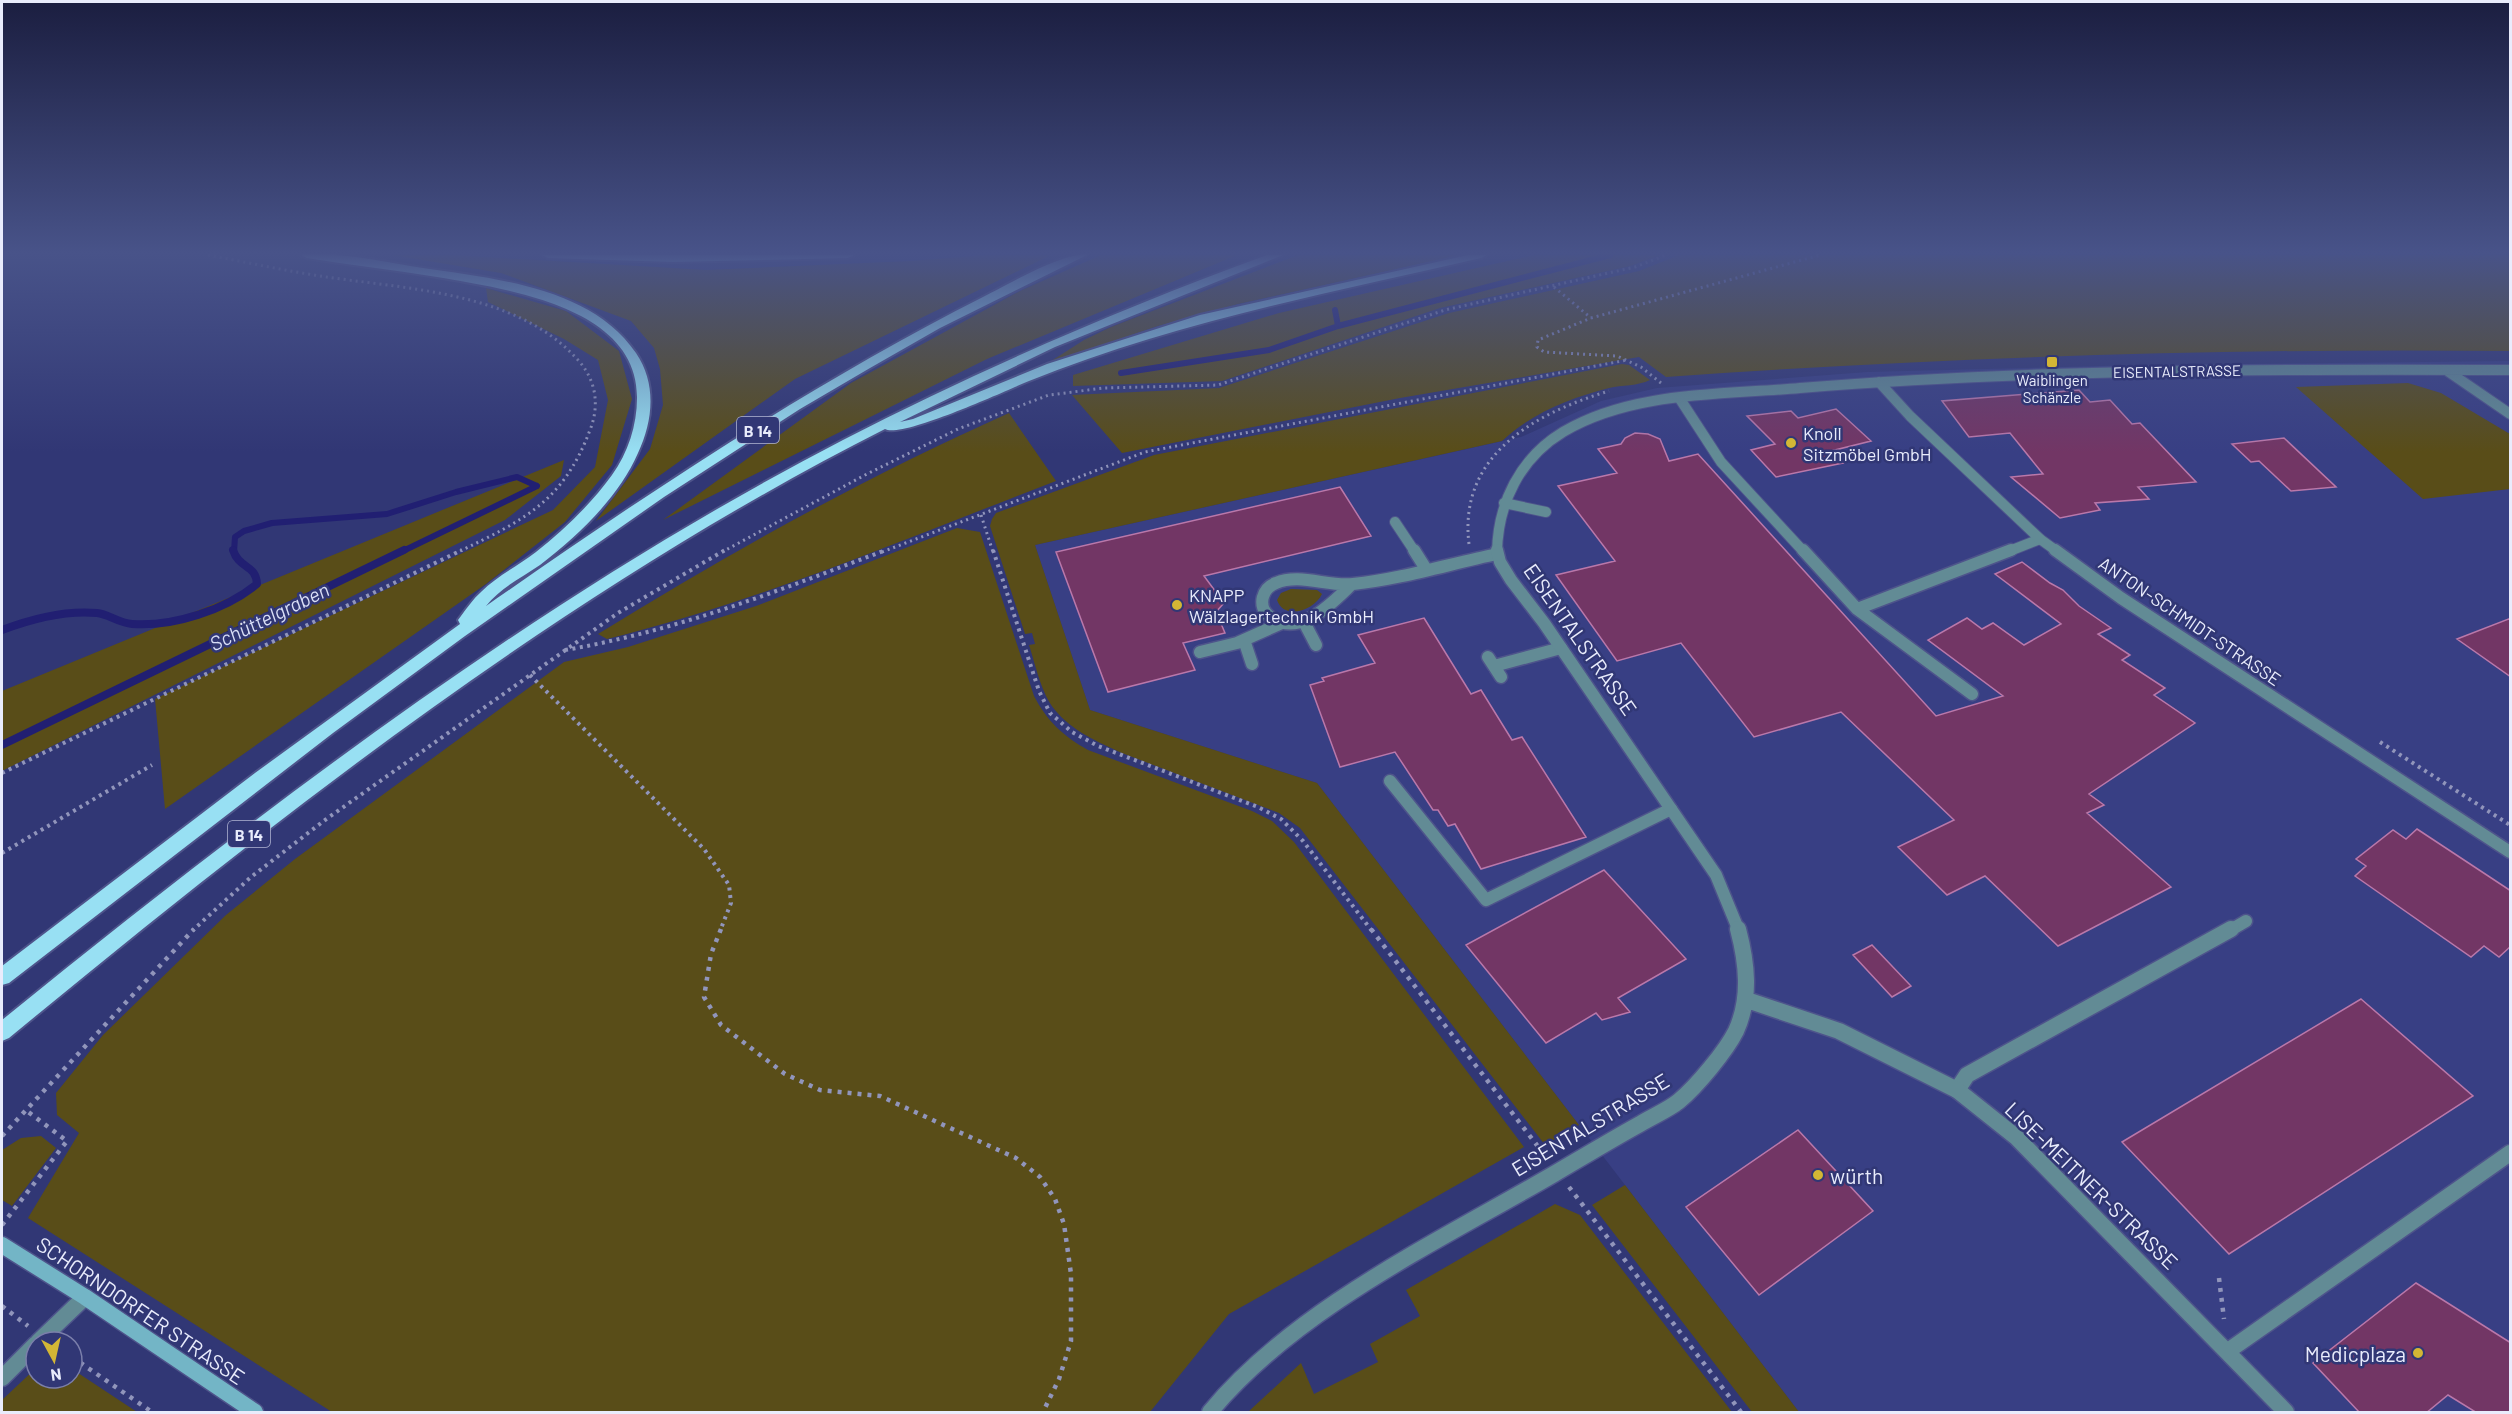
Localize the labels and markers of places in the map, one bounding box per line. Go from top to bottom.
marker: Waiblingen Schänzle [2045,355,2059,369]
place label: Waiblingen Schänzle [2016,371,2088,406]
place label: Knoll Sitzmöbel GmbH [1803,422,1932,465]
marker: Knoll Sitzmöbel GmbH [1784,436,1798,450]
place label: KNAPP Wälzlagertechnik GmbH [1189,584,1374,627]
marker: KNAPP Wälzlagertechnik GmbH [1170,598,1184,612]
place label: würth [1830,1163,1883,1188]
marker: würth [1811,1168,1825,1182]
place label: Medicplaza [2305,1341,2406,1366]
marker: Medicplaza [2411,1346,2425,1360]

